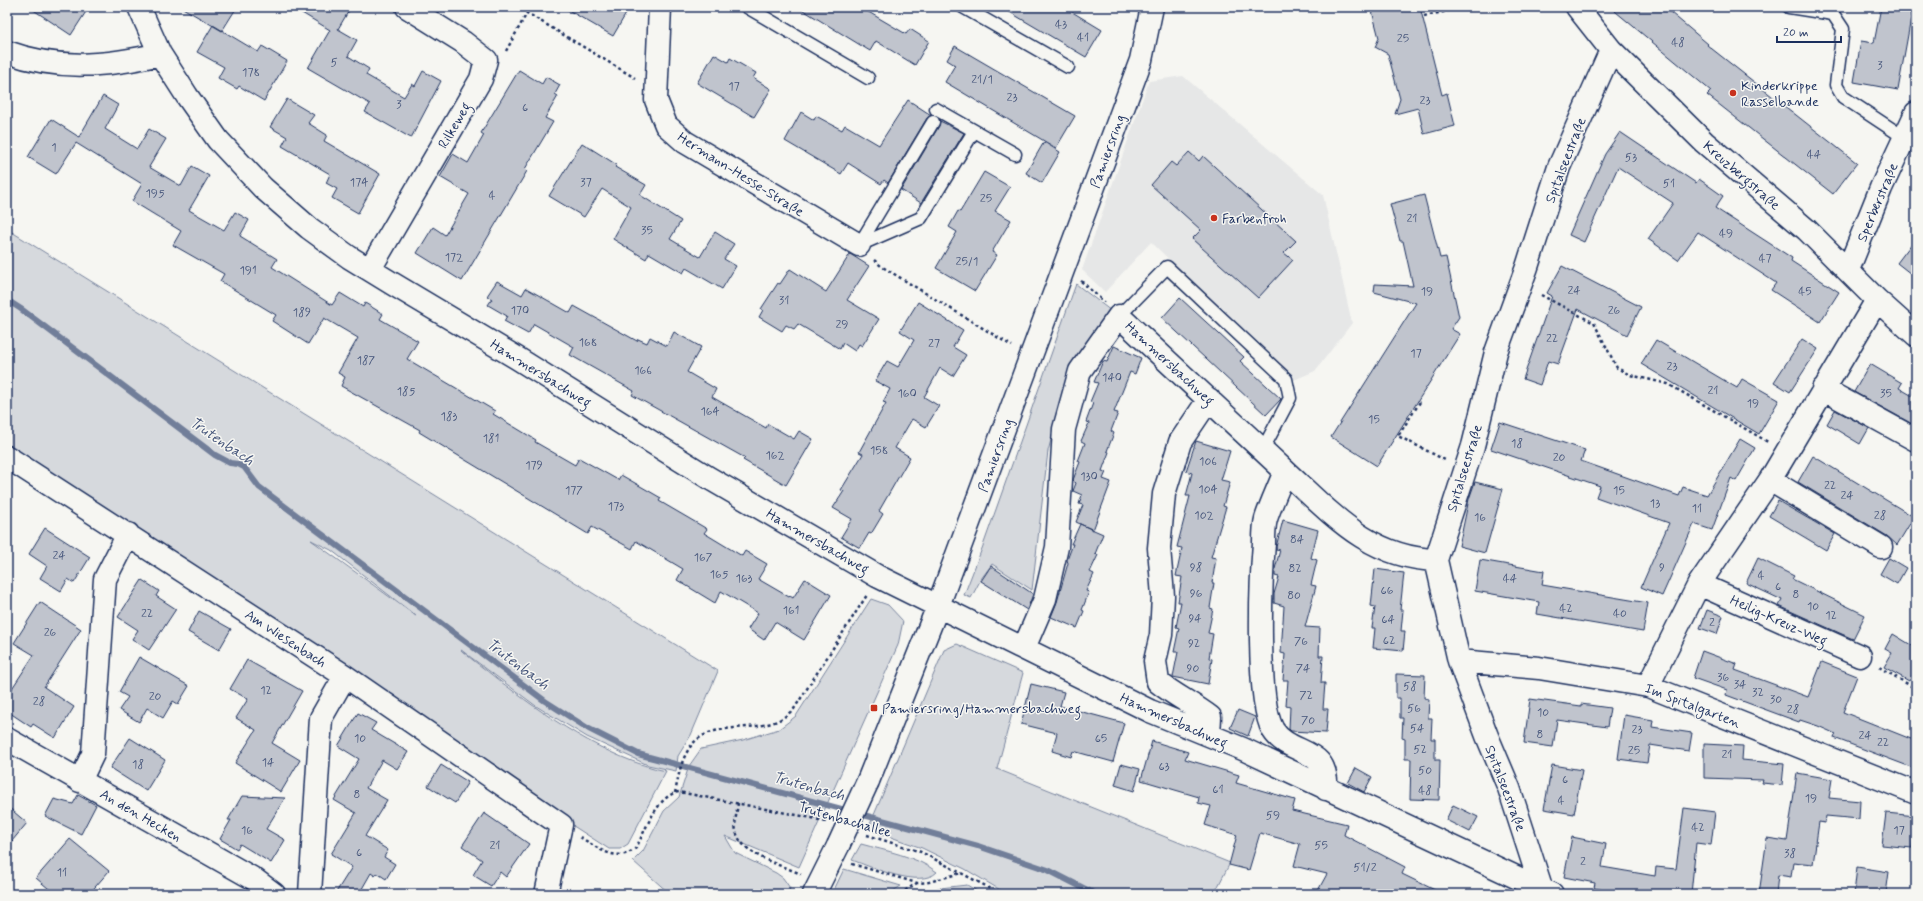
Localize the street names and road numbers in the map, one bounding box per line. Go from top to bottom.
street label: Rilkeweg [434,99,477,153]
street label: Pamiersring [1086,112,1130,191]
street label: Spitalseestraße [1541,115,1591,206]
street label: Hermann-Hesse-Straße [674,129,807,221]
street label: Kreuzbergstraße [1698,137,1784,216]
street label: Sperberstraße [1853,160,1903,245]
street label: Hammersbachweg [1119,318,1218,411]
street label: Hammersbachweg [486,336,594,414]
street label: Pamiersring [974,416,1018,495]
street label: Spitalseestraße [1443,422,1487,514]
street label: Hammersbachweg [762,505,872,580]
street label: Heilig-Kreuz-Weg [1726,591,1830,652]
street label: Am Wiesenbach [241,606,330,672]
street label: Im Spitalgarten [1642,679,1743,733]
street label: Hammersbachweg [1116,689,1230,755]
street label: Spitalseestraße [1480,743,1530,834]
street label: An den Hecken [97,785,184,846]
street label: Trutenbachallee [796,798,894,842]

